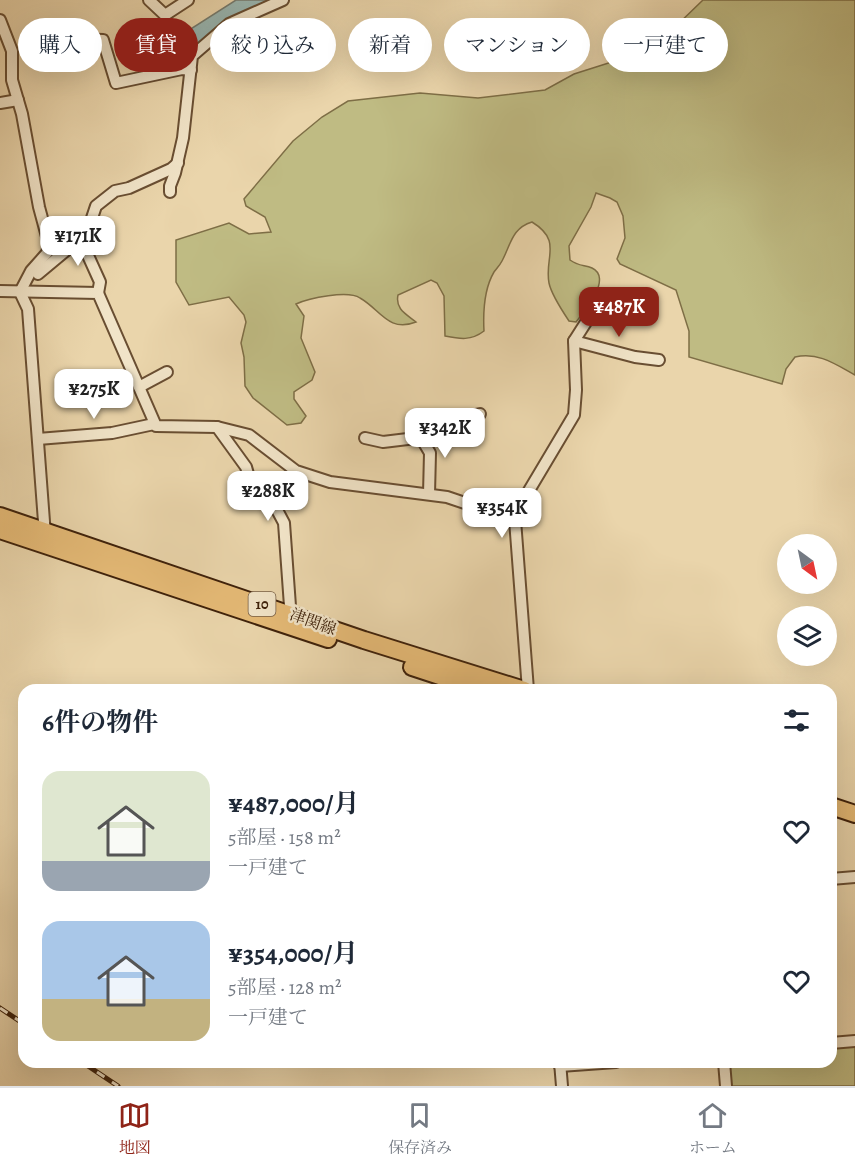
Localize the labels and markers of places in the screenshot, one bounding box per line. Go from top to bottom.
pin: ¥171K [36,216,120,267]
pin: ¥487K [577,287,661,338]
pin: ¥275K [52,369,136,420]
pin: ¥342K [403,408,487,459]
pin: ¥288K [226,471,310,522]
pin: ¥354K [460,488,544,539]

